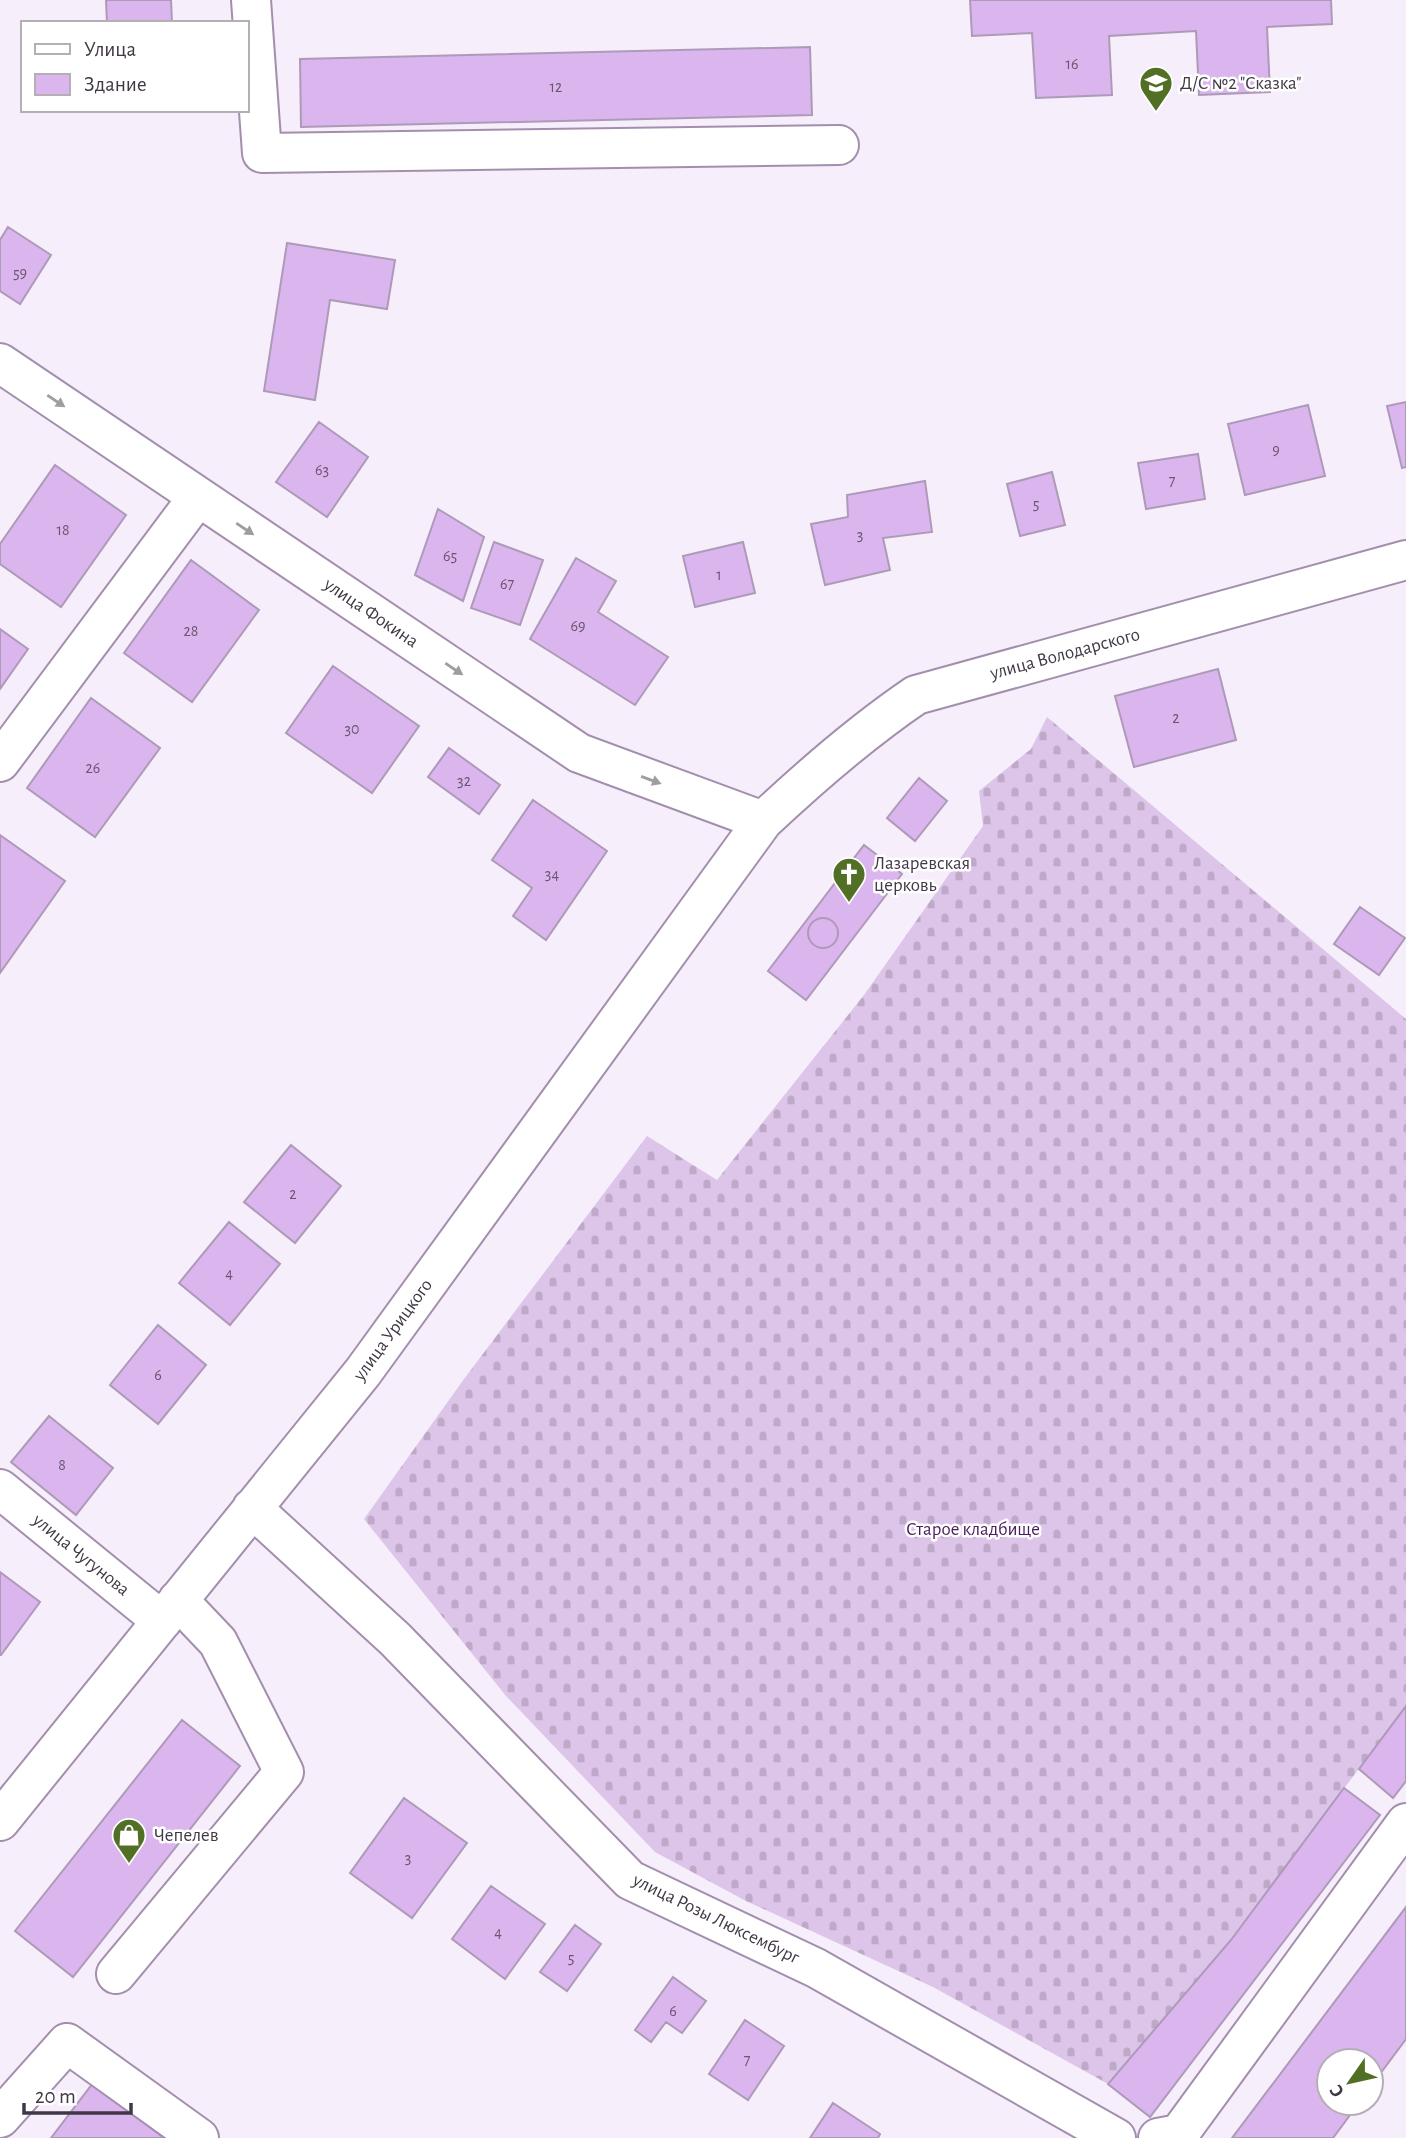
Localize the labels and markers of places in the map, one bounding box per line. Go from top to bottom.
school or university icon: Д/С №2 "Сказка" [1137,64,1175,113]
place label: Д/С №2 "Сказка" [1180,74,1302,93]
place label: Лазаревская церковь [874,854,970,895]
church icon: Лазаревская церковь [830,855,868,904]
shop icon: Чепелев [110,1816,148,1865]
place label: Чепелев [154,1826,219,1845]

